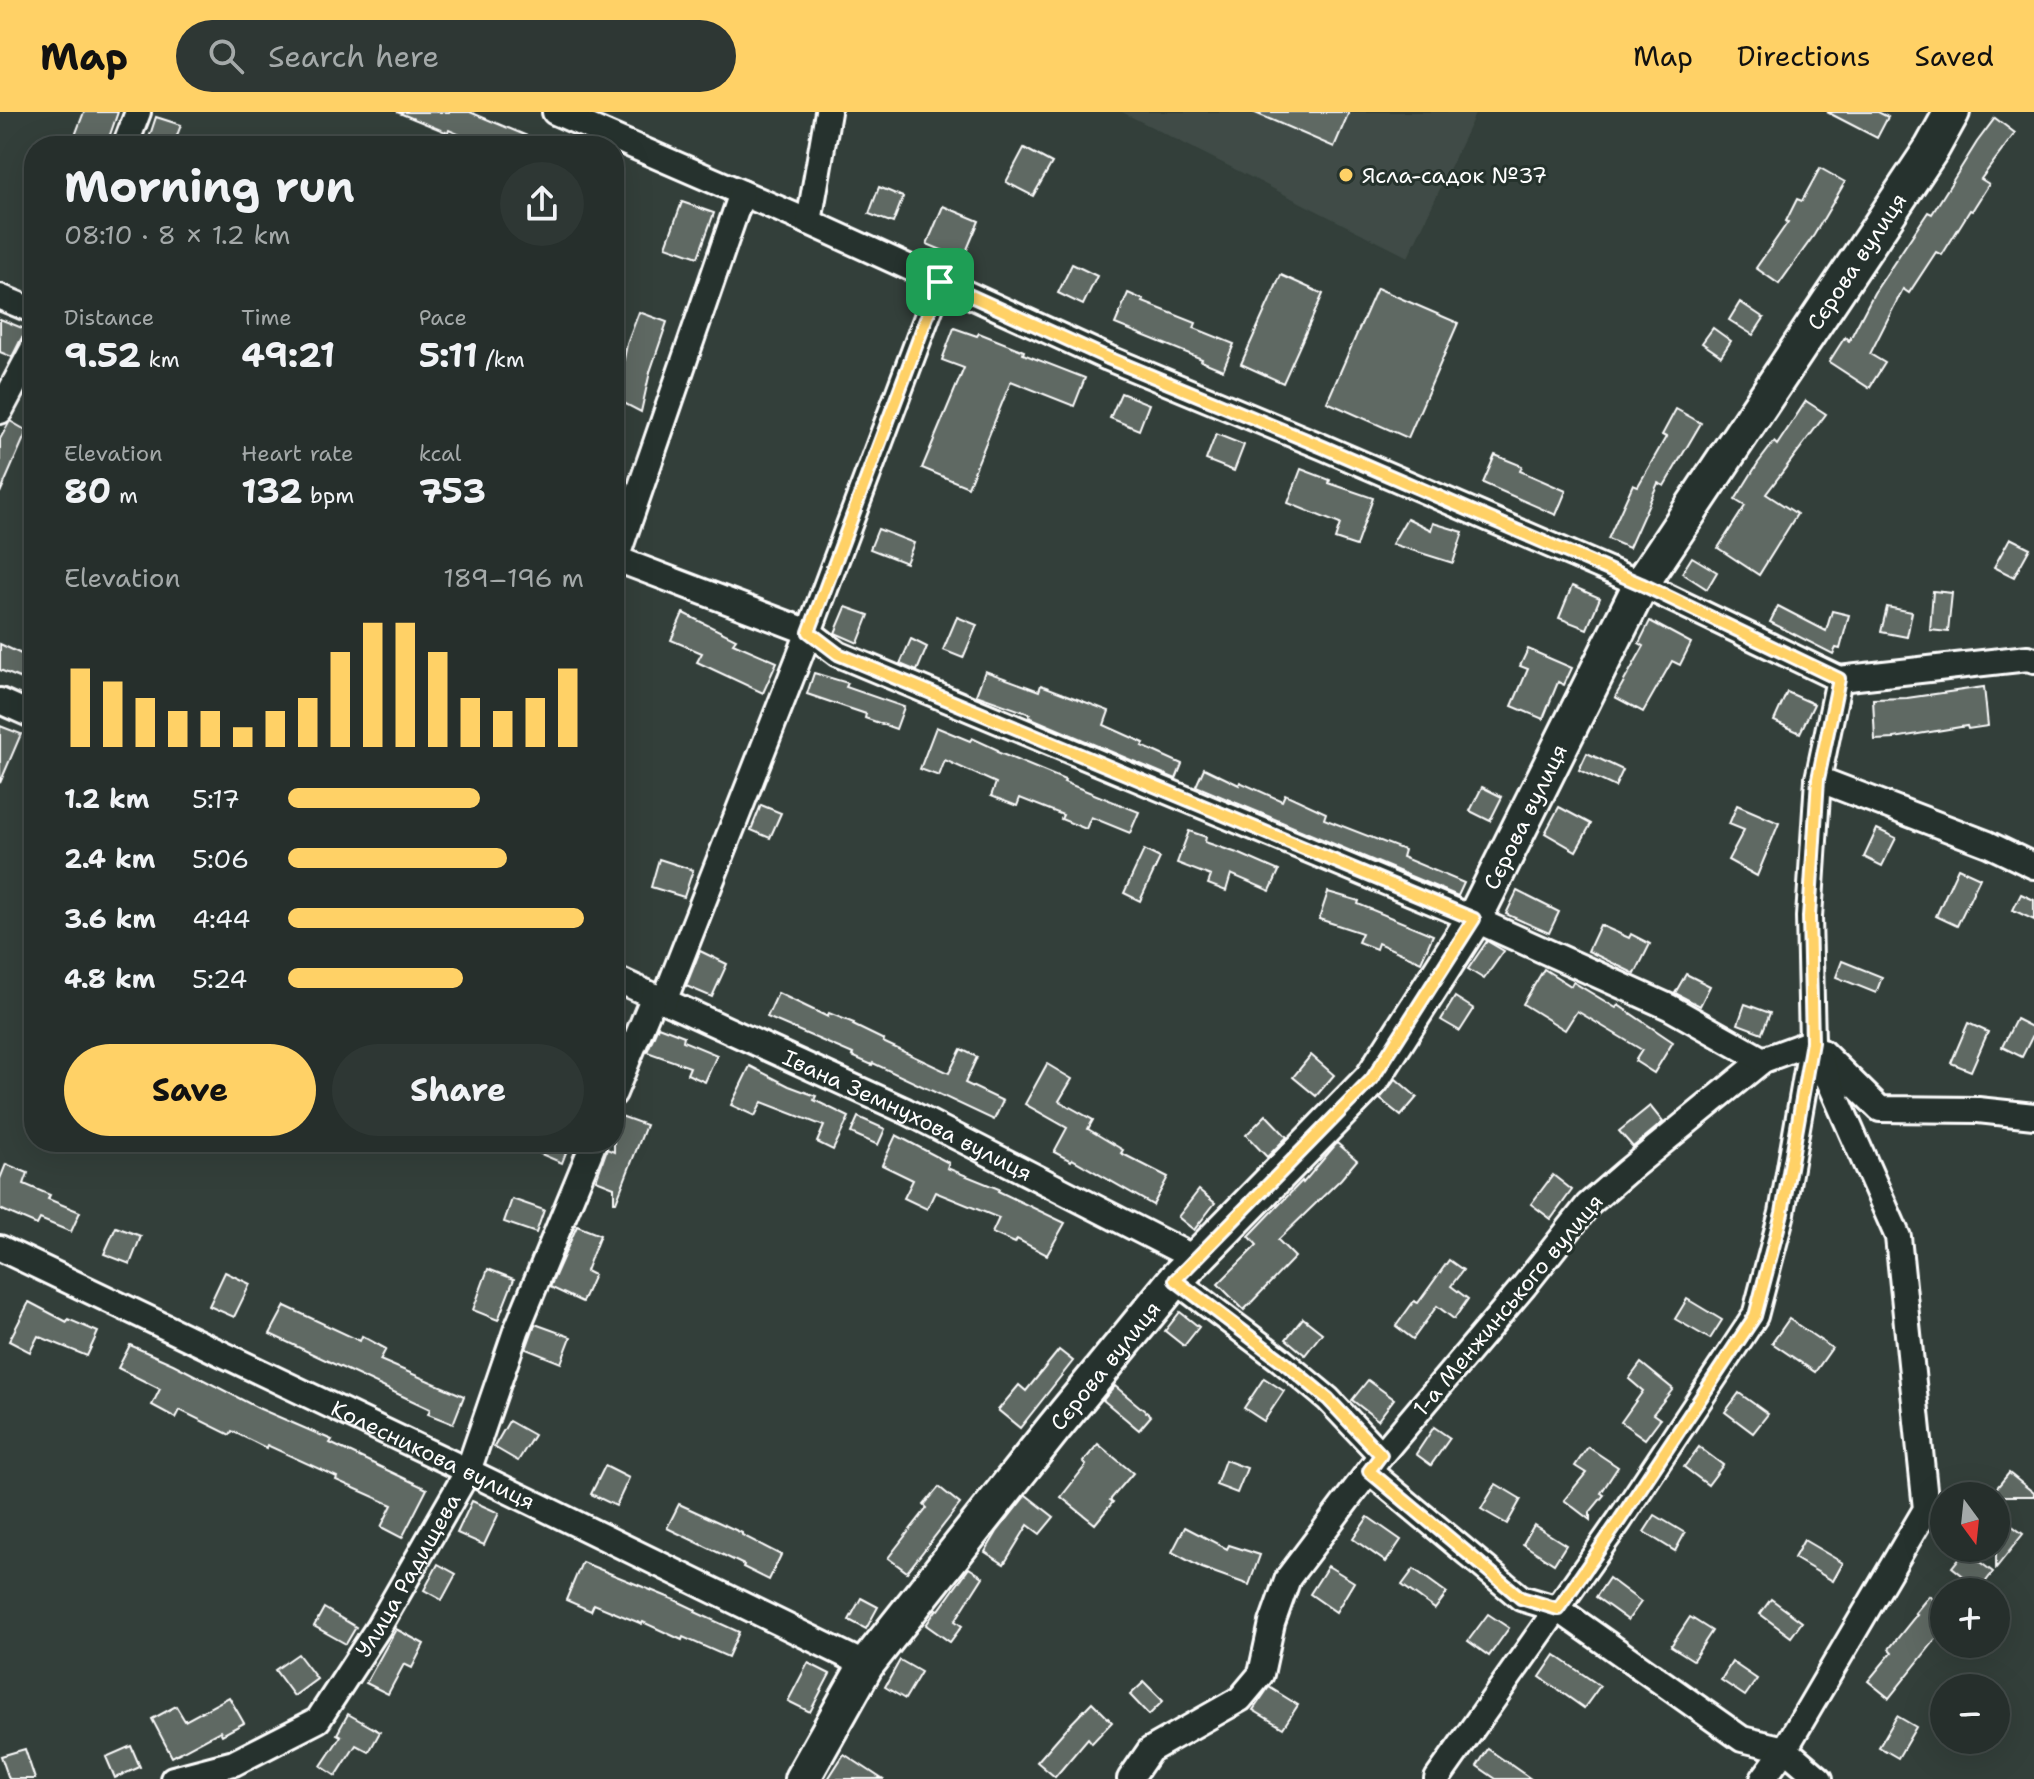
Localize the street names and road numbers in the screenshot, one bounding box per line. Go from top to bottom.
street label: Сєрова вулиця [1800,187,1913,336]
street label: Сєрова вулиця [1476,739,1574,894]
street label: Івана Земнухова вулиця [778,1042,1037,1188]
street label: 1-а Менжинського вулиця [1406,1188,1610,1422]
street label: Сєрова вулиця [1043,1295,1167,1436]
street label: Колесникова вулиця [327,1393,540,1516]
street label: Улица Радищева [348,1487,467,1663]

